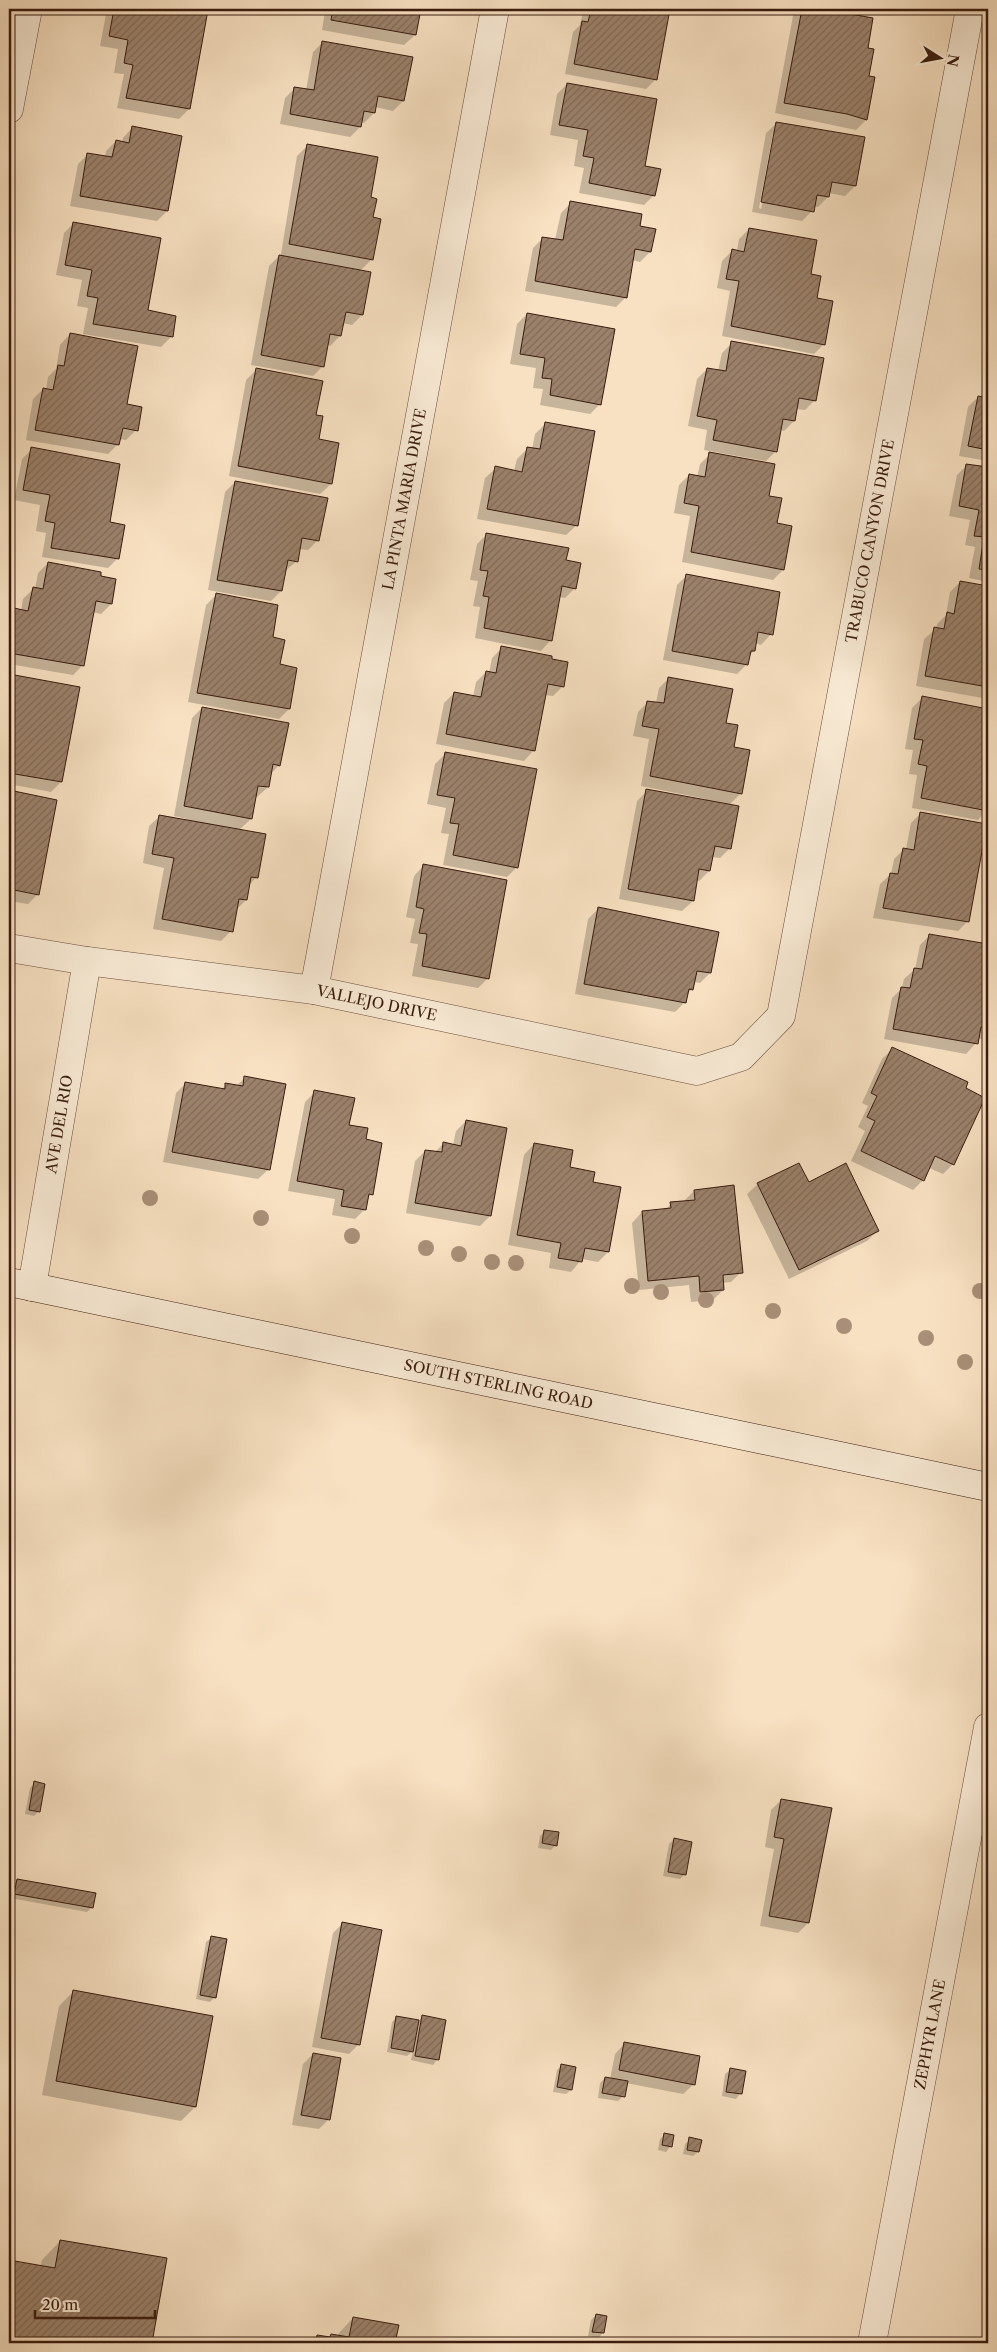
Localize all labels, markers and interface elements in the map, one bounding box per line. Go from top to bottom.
north arrow [914,32,964,82]
text: N [943,53,963,68]
street label: LA PINTA MARIA DRIVE [378,407,430,591]
street label: TRABUCO CANYON DRIVE [841,438,898,644]
street label: VALLEJO DRIVE [314,981,439,1025]
street label: AVE DEL RIO [41,1073,77,1176]
street label: SOUTH STERLING ROAD [402,1355,595,1413]
street label: ZEPHYR LANE [910,1978,949,2091]
scale bar [35,2287,155,2319]
text: 20 m [42,2295,78,2314]

